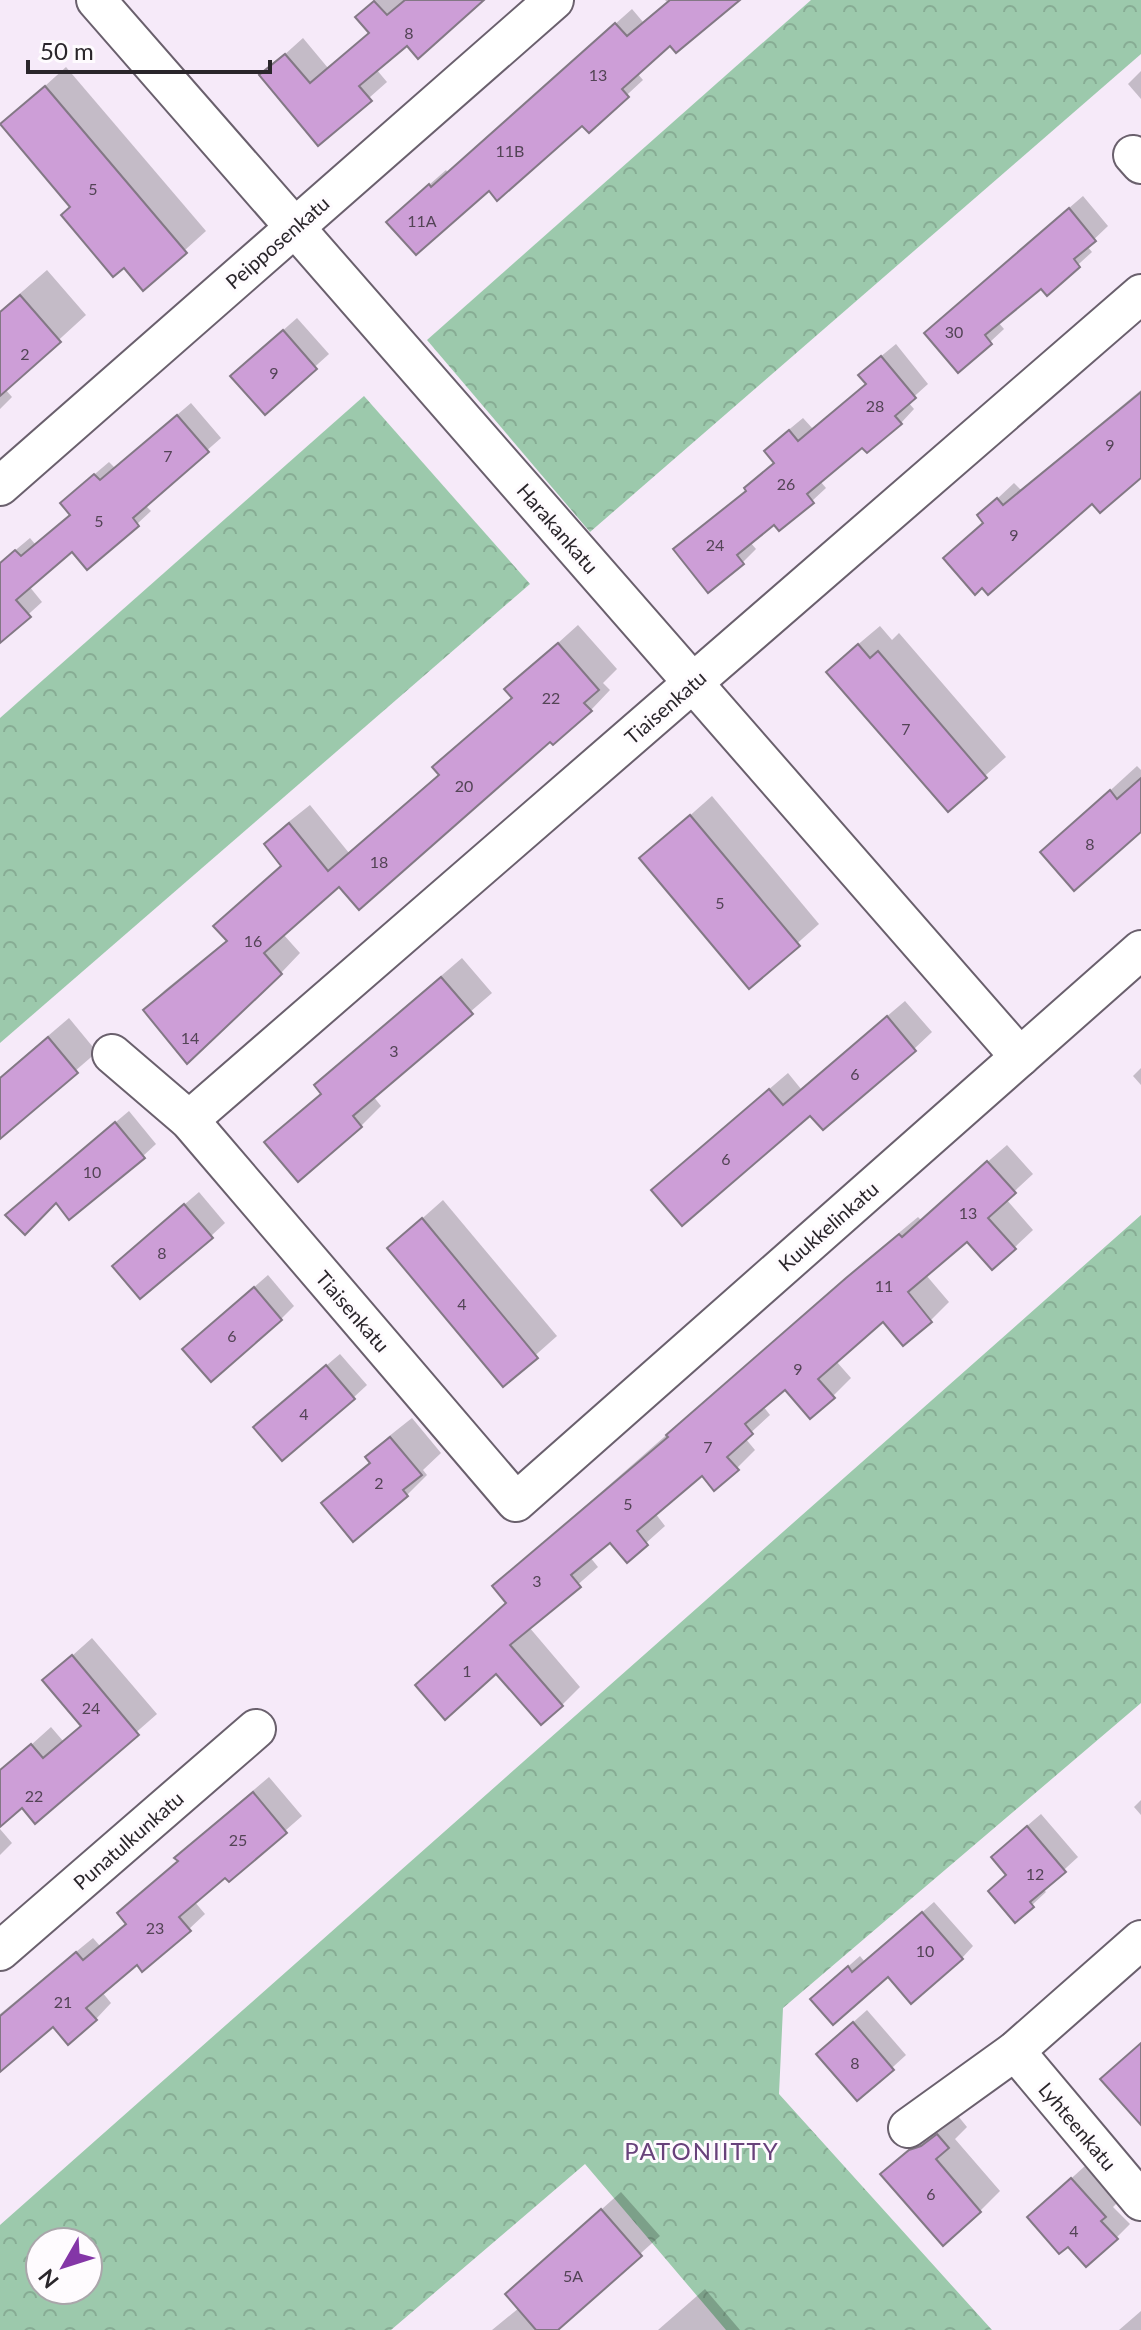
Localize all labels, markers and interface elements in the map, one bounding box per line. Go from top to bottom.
house number: 8 [404,23,414,42]
scale bar [28,24,270,74]
text: 50 m [40,36,94,65]
house number: 13 [589,65,607,84]
house number: 11B [496,141,524,160]
house number: 5 [88,179,98,198]
street label: Peipposenkatu [220,191,334,293]
house number: 11A [407,211,437,230]
house number: 30 [945,322,963,341]
house number: 2 [20,344,30,363]
house number: 9 [269,363,279,382]
house number: 28 [866,396,884,415]
house number: 9 [1105,435,1115,454]
house number: 7 [163,446,173,465]
house number: 26 [777,474,795,493]
street label: Harakankatu [512,478,604,578]
house number: 5 [94,511,104,530]
house number: 9 [1009,525,1019,544]
house number: 24 [706,535,724,554]
street label: Tiaisenkatu [619,665,711,749]
house number: 22 [542,688,560,707]
house number: 7 [901,719,911,738]
house number: 20 [455,776,473,795]
house number: 8 [1085,834,1095,853]
house number: 18 [370,852,388,871]
house number: 5 [715,893,725,912]
house number: 16 [244,931,262,950]
house number: 14 [181,1028,199,1047]
house number: 3 [389,1041,399,1060]
house number: 6 [850,1064,860,1083]
house number: 6 [721,1149,731,1168]
house number: 10 [83,1162,101,1181]
street label: Kuukkelinkatu [773,1176,883,1276]
house number: 13 [959,1203,977,1222]
house number: 8 [157,1243,167,1262]
street label: Tiaisenkatu [311,1265,395,1357]
house number: 11 [875,1276,893,1295]
house number: 4 [457,1294,467,1313]
house number: 6 [227,1326,237,1345]
house number: 9 [793,1359,803,1378]
house number: 4 [299,1404,309,1423]
house number: 7 [703,1437,713,1456]
house number: 2 [374,1473,384,1492]
house number: 5 [623,1494,633,1513]
house number: 3 [532,1571,542,1590]
house number: 1 [462,1661,472,1680]
house number: 24 [82,1698,100,1717]
house number: 22 [25,1786,43,1805]
street label: Punatulkunkatu [68,1786,188,1894]
house number: 25 [229,1830,247,1849]
house number: 12 [1026,1864,1044,1883]
house number: 23 [146,1918,164,1937]
house number: 10 [916,1941,934,1960]
house number: 21 [54,1992,72,2011]
house number: 8 [850,2053,860,2072]
street label: Lyhteenkatu [1034,2077,1122,2175]
district label: PATONIITTY [624,2136,780,2165]
house number: 6 [926,2184,936,2203]
house number: 4 [1069,2221,1079,2240]
north arrow [24,2226,104,2306]
text: N [32,2264,64,2294]
house number: 5A [563,2266,583,2285]

